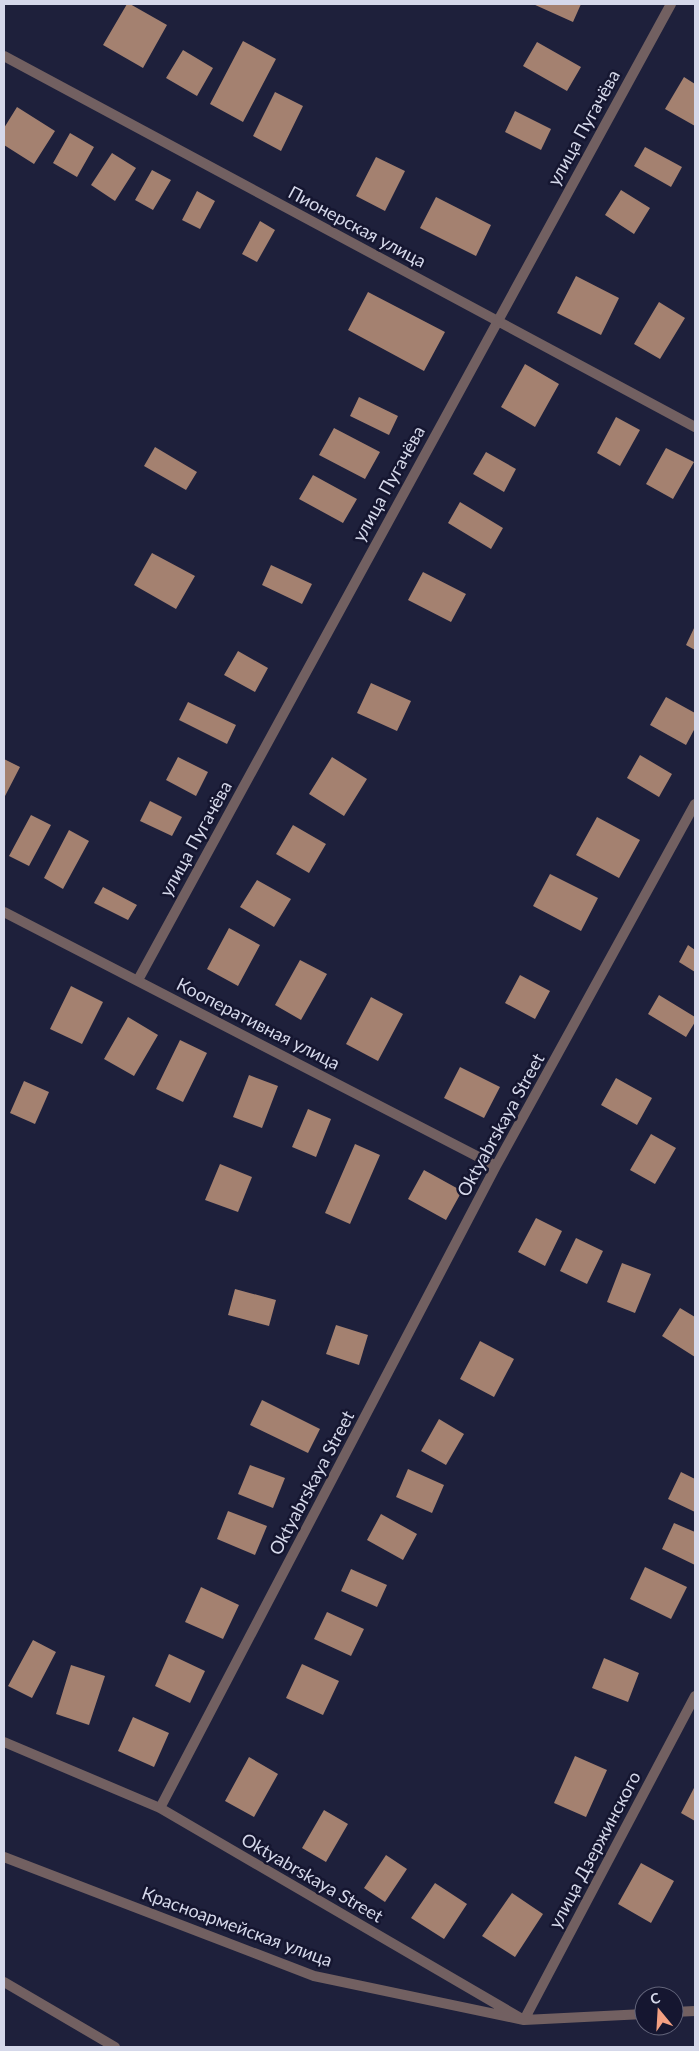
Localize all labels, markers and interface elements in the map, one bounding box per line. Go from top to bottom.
street label: улица Пугачёва [542,66,624,189]
street label: Пионерская улица [285,181,430,272]
street label: улица Пугачёва [347,422,429,545]
street label: улица Пугачёва [154,777,236,900]
street label: Кооперативная улица [173,972,344,1074]
street label: Oktyabrskaya Street [452,1049,549,1200]
street label: Oktyabrskaya Street [264,1406,359,1558]
street label: улица Дзержинского [543,1767,645,1932]
street label: Oktyabrskaya Street [238,1828,388,1927]
street label: Красноармейская улица [139,1881,336,1971]
north arrow [634,1986,684,2036]
text: С [648,1988,663,2008]

